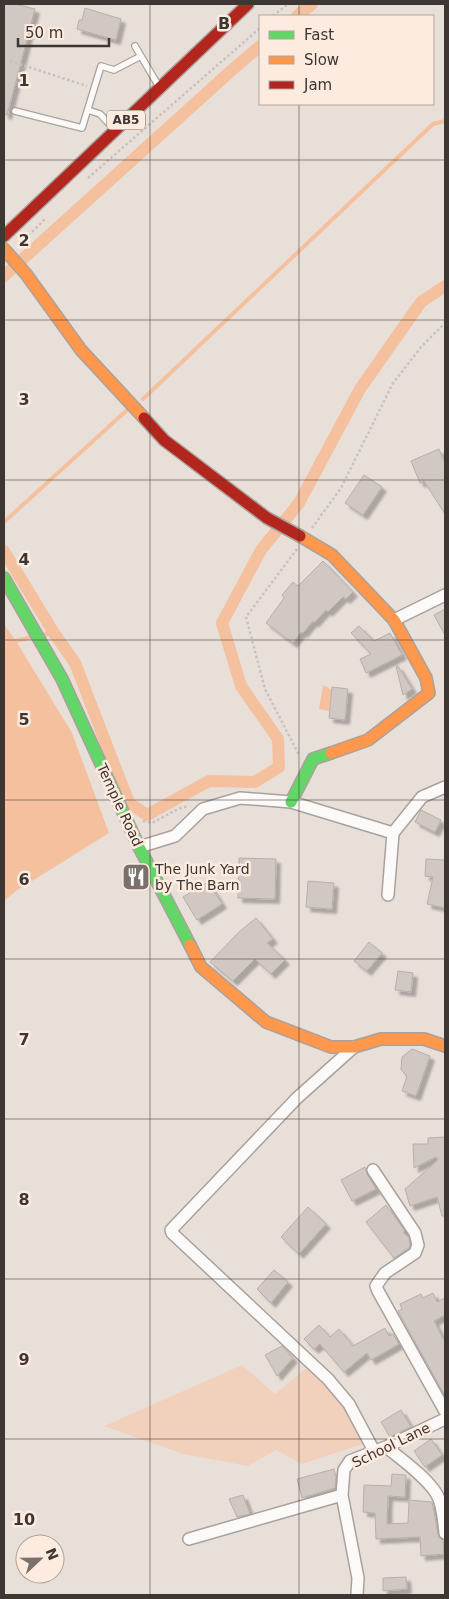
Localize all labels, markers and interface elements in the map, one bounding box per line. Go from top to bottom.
text: B [218,14,230,33]
scale bar [18,15,109,47]
legend [259,15,434,105]
text: 50 m [25,24,63,42]
text: Fast [304,26,334,44]
text: Slow [304,51,339,69]
text: 1 [18,71,30,90]
text: Jam [303,76,332,94]
road number: AB5 [107,110,145,130]
text: 2 [18,231,30,250]
text: 3 [18,390,30,409]
text: 4 [18,550,30,569]
text: 5 [18,710,30,729]
street label: Temple Road [93,760,146,849]
place label: The Junk Yard by The Barn [154,861,250,893]
restaurant icon: The Junk Yard by The Barn [121,862,151,892]
text: 6 [18,870,30,889]
text: 7 [18,1030,30,1049]
text: 8 [18,1190,30,1209]
text: 9 [18,1350,30,1369]
street label: School Lane [349,1419,433,1471]
text: 10 [13,1510,35,1529]
north arrow [15,1534,65,1584]
text: N [42,1546,62,1563]

